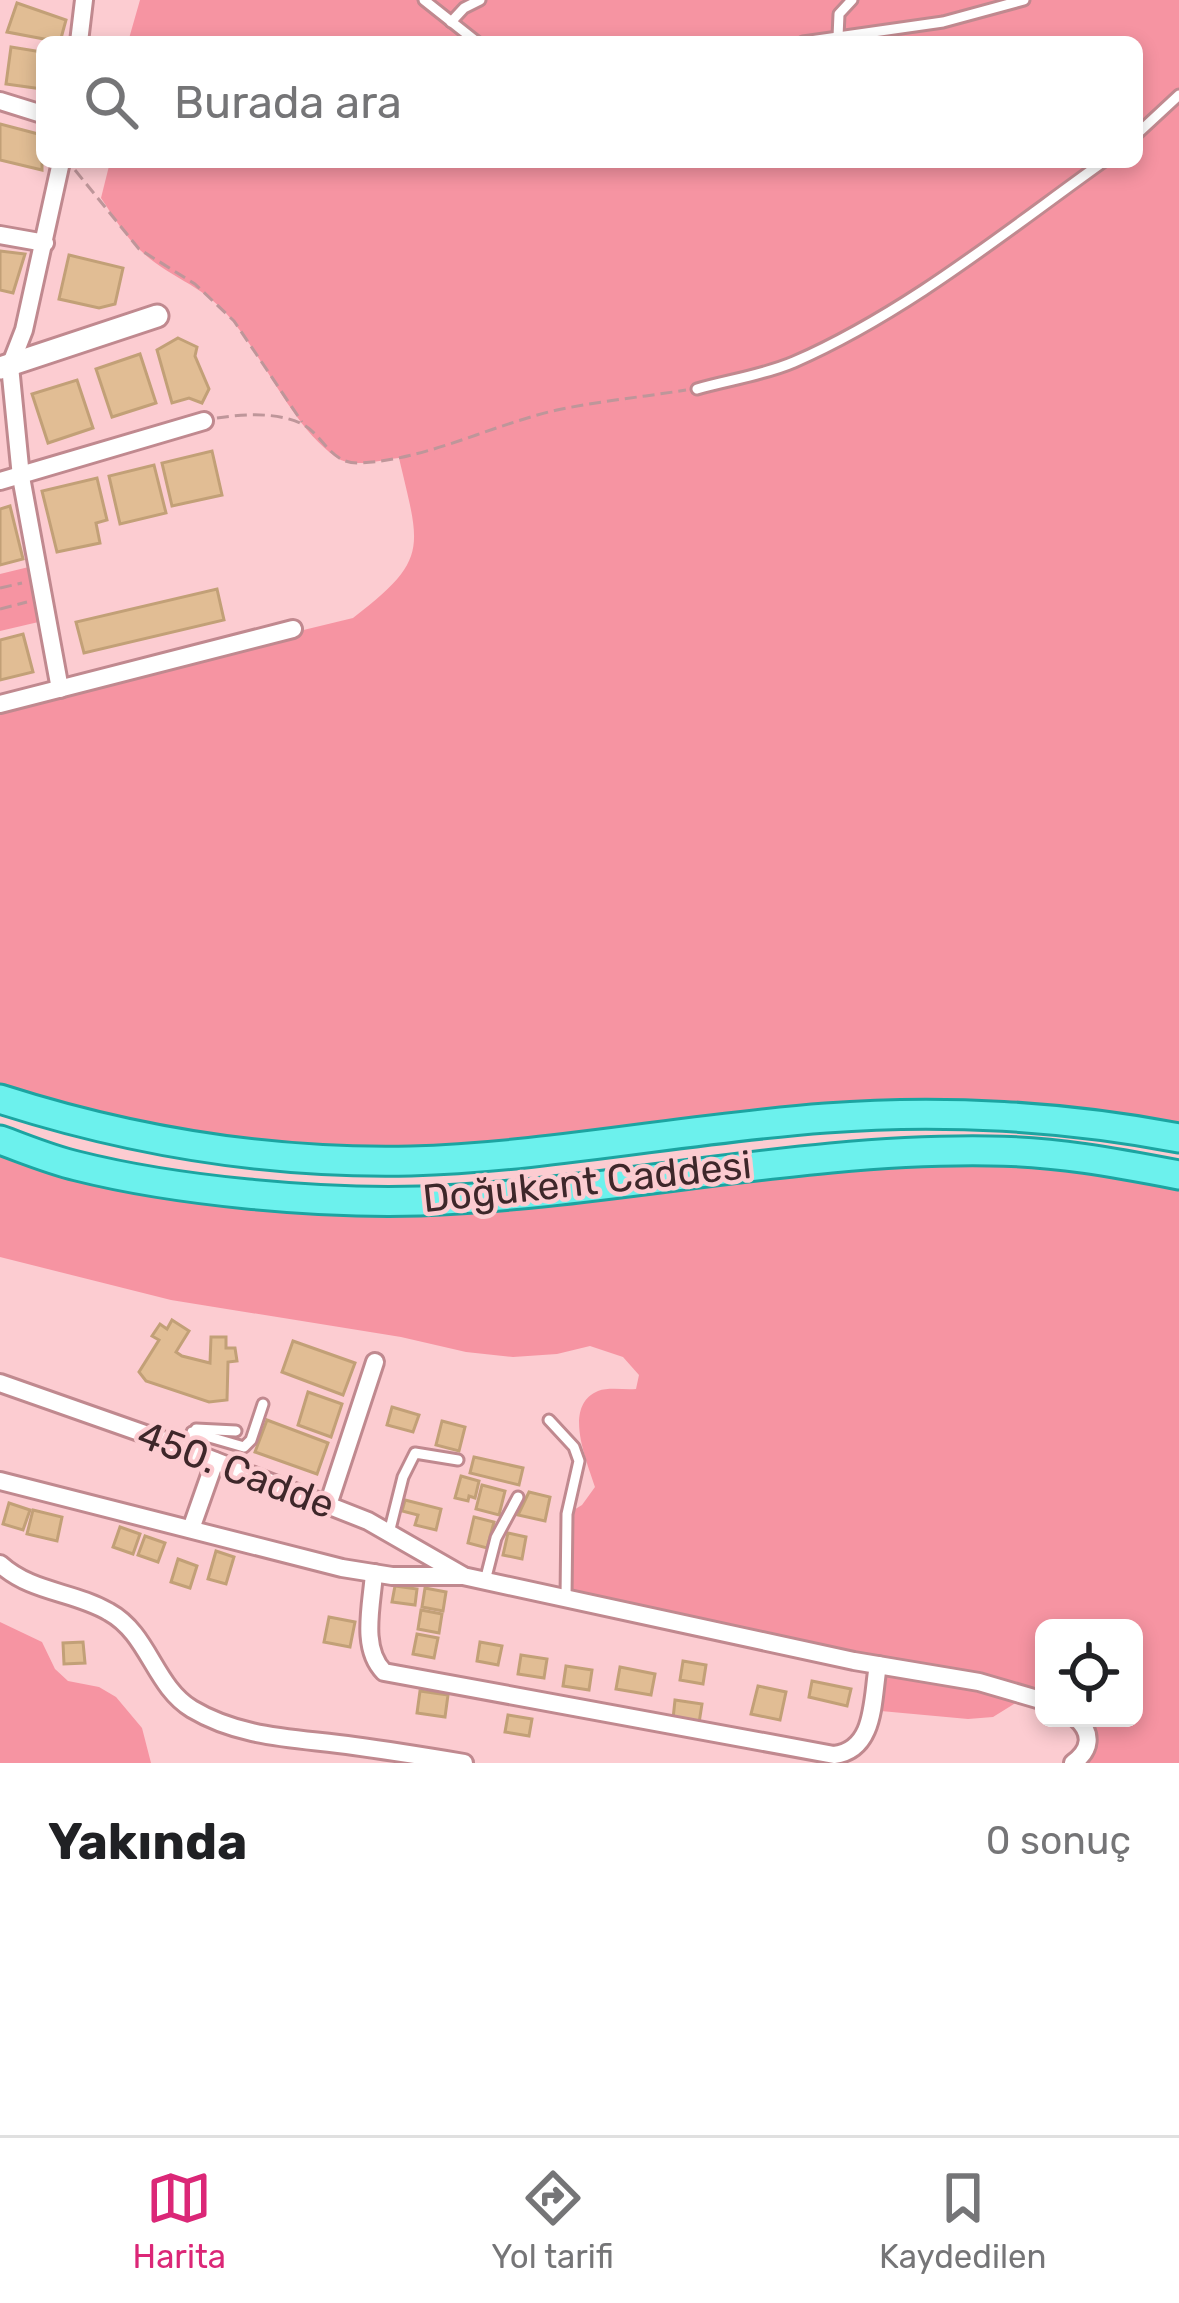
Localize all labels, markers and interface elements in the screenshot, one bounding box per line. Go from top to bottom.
search box [36,36,1143,168]
icon: search [78,69,144,135]
text: Burada ara [174,76,402,129]
street label: Doğukent Caddesi [420,1142,754,1222]
street label: 450. Cadde [131,1411,341,1529]
map controls [1035,1619,1143,1727]
button: locate [1035,1619,1143,1727]
text: Yakında [48,1811,247,1872]
text: 0 sonuç [986,1818,1131,1864]
tab: Harita [133,2165,226,2276]
tab: Yol tarifi [491,2165,614,2276]
tab: Kaydedilen [879,2165,1046,2276]

